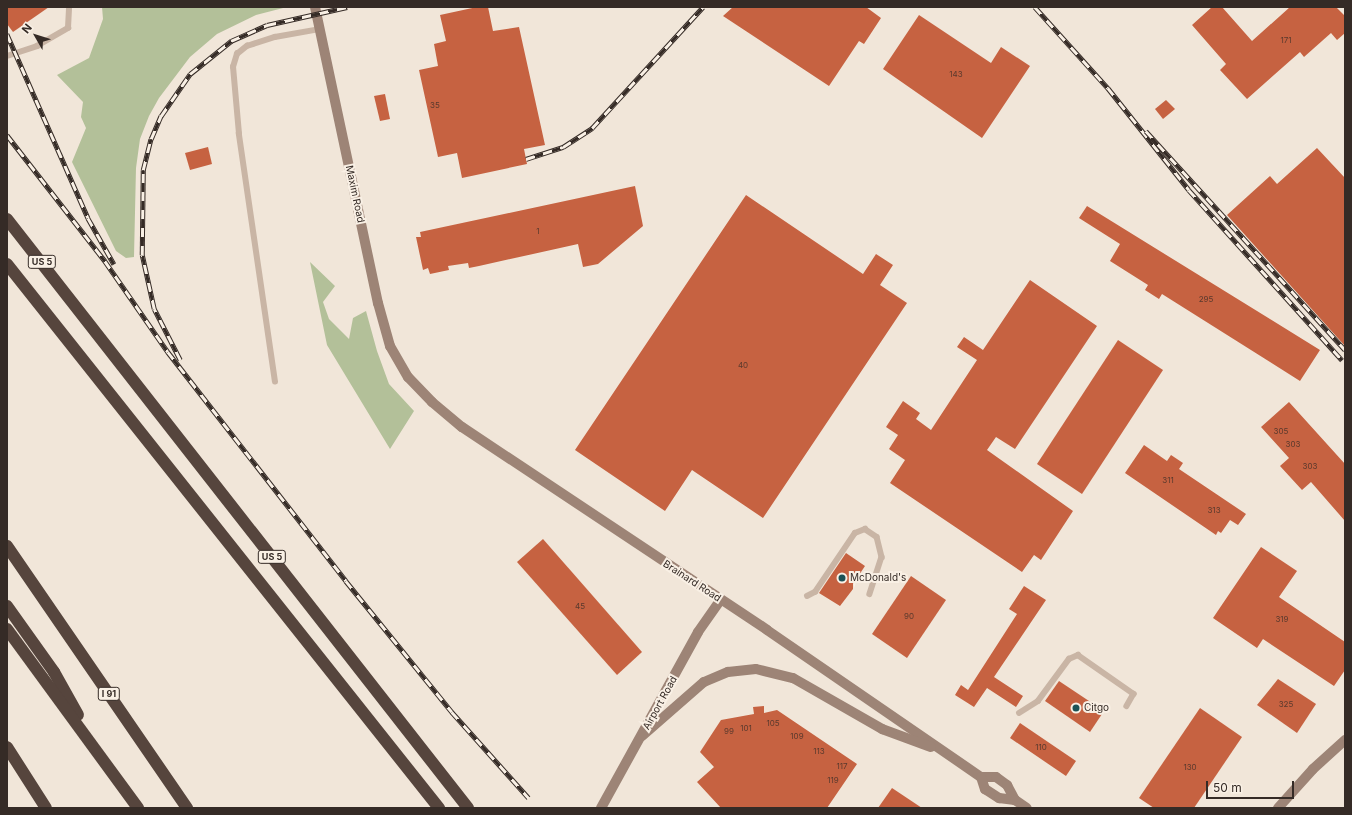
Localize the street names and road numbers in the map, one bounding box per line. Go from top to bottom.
street label: Maxim Road [343,164,367,224]
road number: US 5 [27,255,57,269]
road number: US 5 [257,550,287,564]
street label: Brainard Road [661,558,723,604]
street label: Airport Road [640,674,680,732]
road number: I 91 [97,687,121,701]

